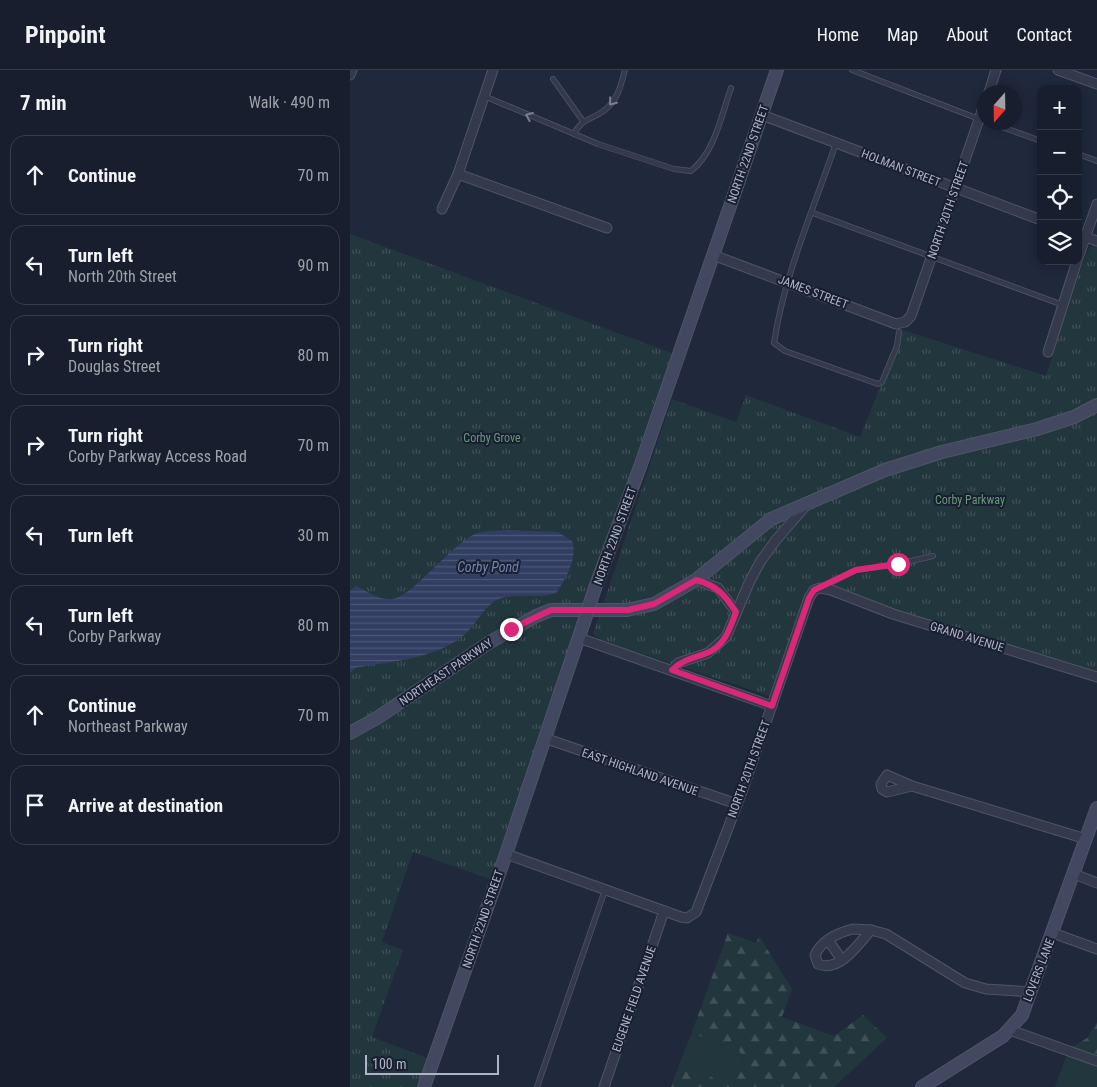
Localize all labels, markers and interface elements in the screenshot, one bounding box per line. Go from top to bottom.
text: Pinpoint [25,21,106,49]
text: Home [817,24,859,45]
text: Map [887,24,918,45]
text: About [946,24,988,45]
text: Contact [1016,24,1072,45]
north arrow [977,85,1022,130]
map controls [1037,85,1082,265]
button: + [1037,85,1082,130]
text: 7 min [20,91,67,115]
text: Walk · 490 m [249,93,330,112]
one-way arrow [609,96,617,105]
street label: NORTH 22ND STREET [725,103,771,205]
one-way arrow [525,112,534,123]
button: − [1037,130,1082,175]
street label: HOLMAN STREET [859,146,943,190]
street label: NORTH 20TH STREET [925,159,971,261]
icon: ahead [21,161,49,189]
text: Continue [68,164,136,187]
text: 70 m [297,166,329,185]
button: locate [1037,175,1082,220]
button: layers [1037,220,1082,265]
text: Turn left [68,244,133,267]
icon: left [21,251,49,279]
text: 90 m [297,256,329,275]
text: North 20th Street [68,267,177,286]
street label: JAMES STREET [776,272,850,312]
text: Turn right [68,334,143,357]
icon: right [21,341,49,369]
text: 80 m [297,346,329,365]
text: Douglas Street [68,357,161,376]
text: Turn right [68,424,143,447]
icon: right [21,431,49,459]
park label: Corby Grove [463,431,521,445]
text: 70 m [297,436,329,455]
text: Corby Parkway Access Road [68,447,247,466]
street label: NORTH 22ND STREET [591,485,639,587]
park label: Corby Parkway [935,493,1005,507]
icon: left [21,521,49,549]
text: Turn left [68,524,133,547]
text: 30 m [297,526,329,545]
route start [887,553,910,576]
water label: Corby Pond [457,559,519,575]
text: Turn left [68,604,133,627]
icon: left [21,611,49,639]
text: 80 m [297,616,329,635]
route end [500,618,523,641]
street label: GRAND AVENUE [928,619,1006,655]
text: Corby Parkway [68,627,161,646]
street label: NORTHEAST PARKWAY [397,635,496,708]
text: Continue [68,694,136,717]
icon: ahead [21,701,49,729]
text: 70 m [297,706,329,725]
text: Northeast Parkway [68,717,188,736]
street label: NORTH 20TH STREET [725,718,773,820]
street label: EAST HIGHLAND AVENUE [580,746,700,798]
icon: arrive [21,791,49,819]
text: Arrive at destination [68,794,223,817]
street label: NORTH 22ND STREET [460,868,506,970]
street label: LOVERS LANE [1021,936,1057,1004]
street label: EUGENE FIELD AVENUE [609,944,659,1054]
scale bar [365,1052,499,1075]
text: 100 m [372,1056,407,1072]

